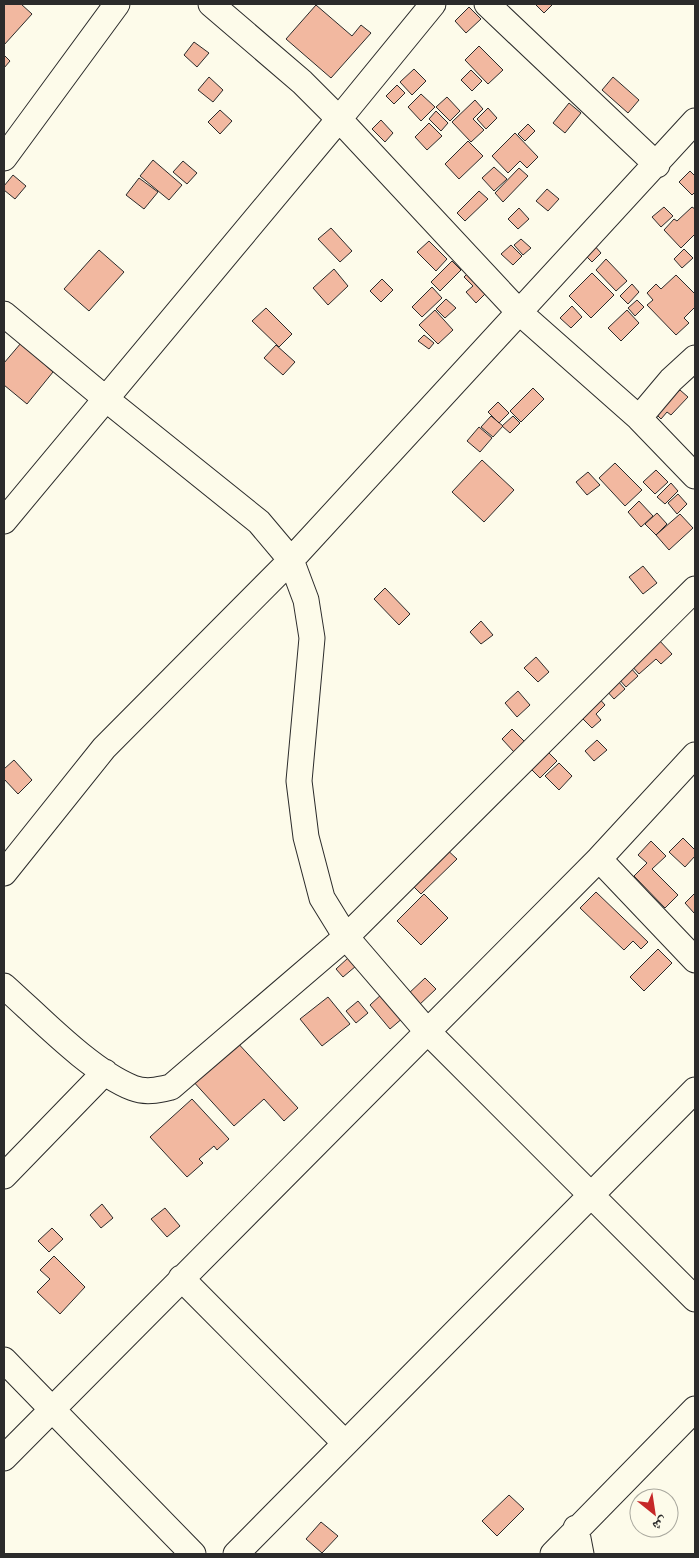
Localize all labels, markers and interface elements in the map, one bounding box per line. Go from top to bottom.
north arrow [629,1488,679,1538]
text: ش [649,1512,671,1536]

